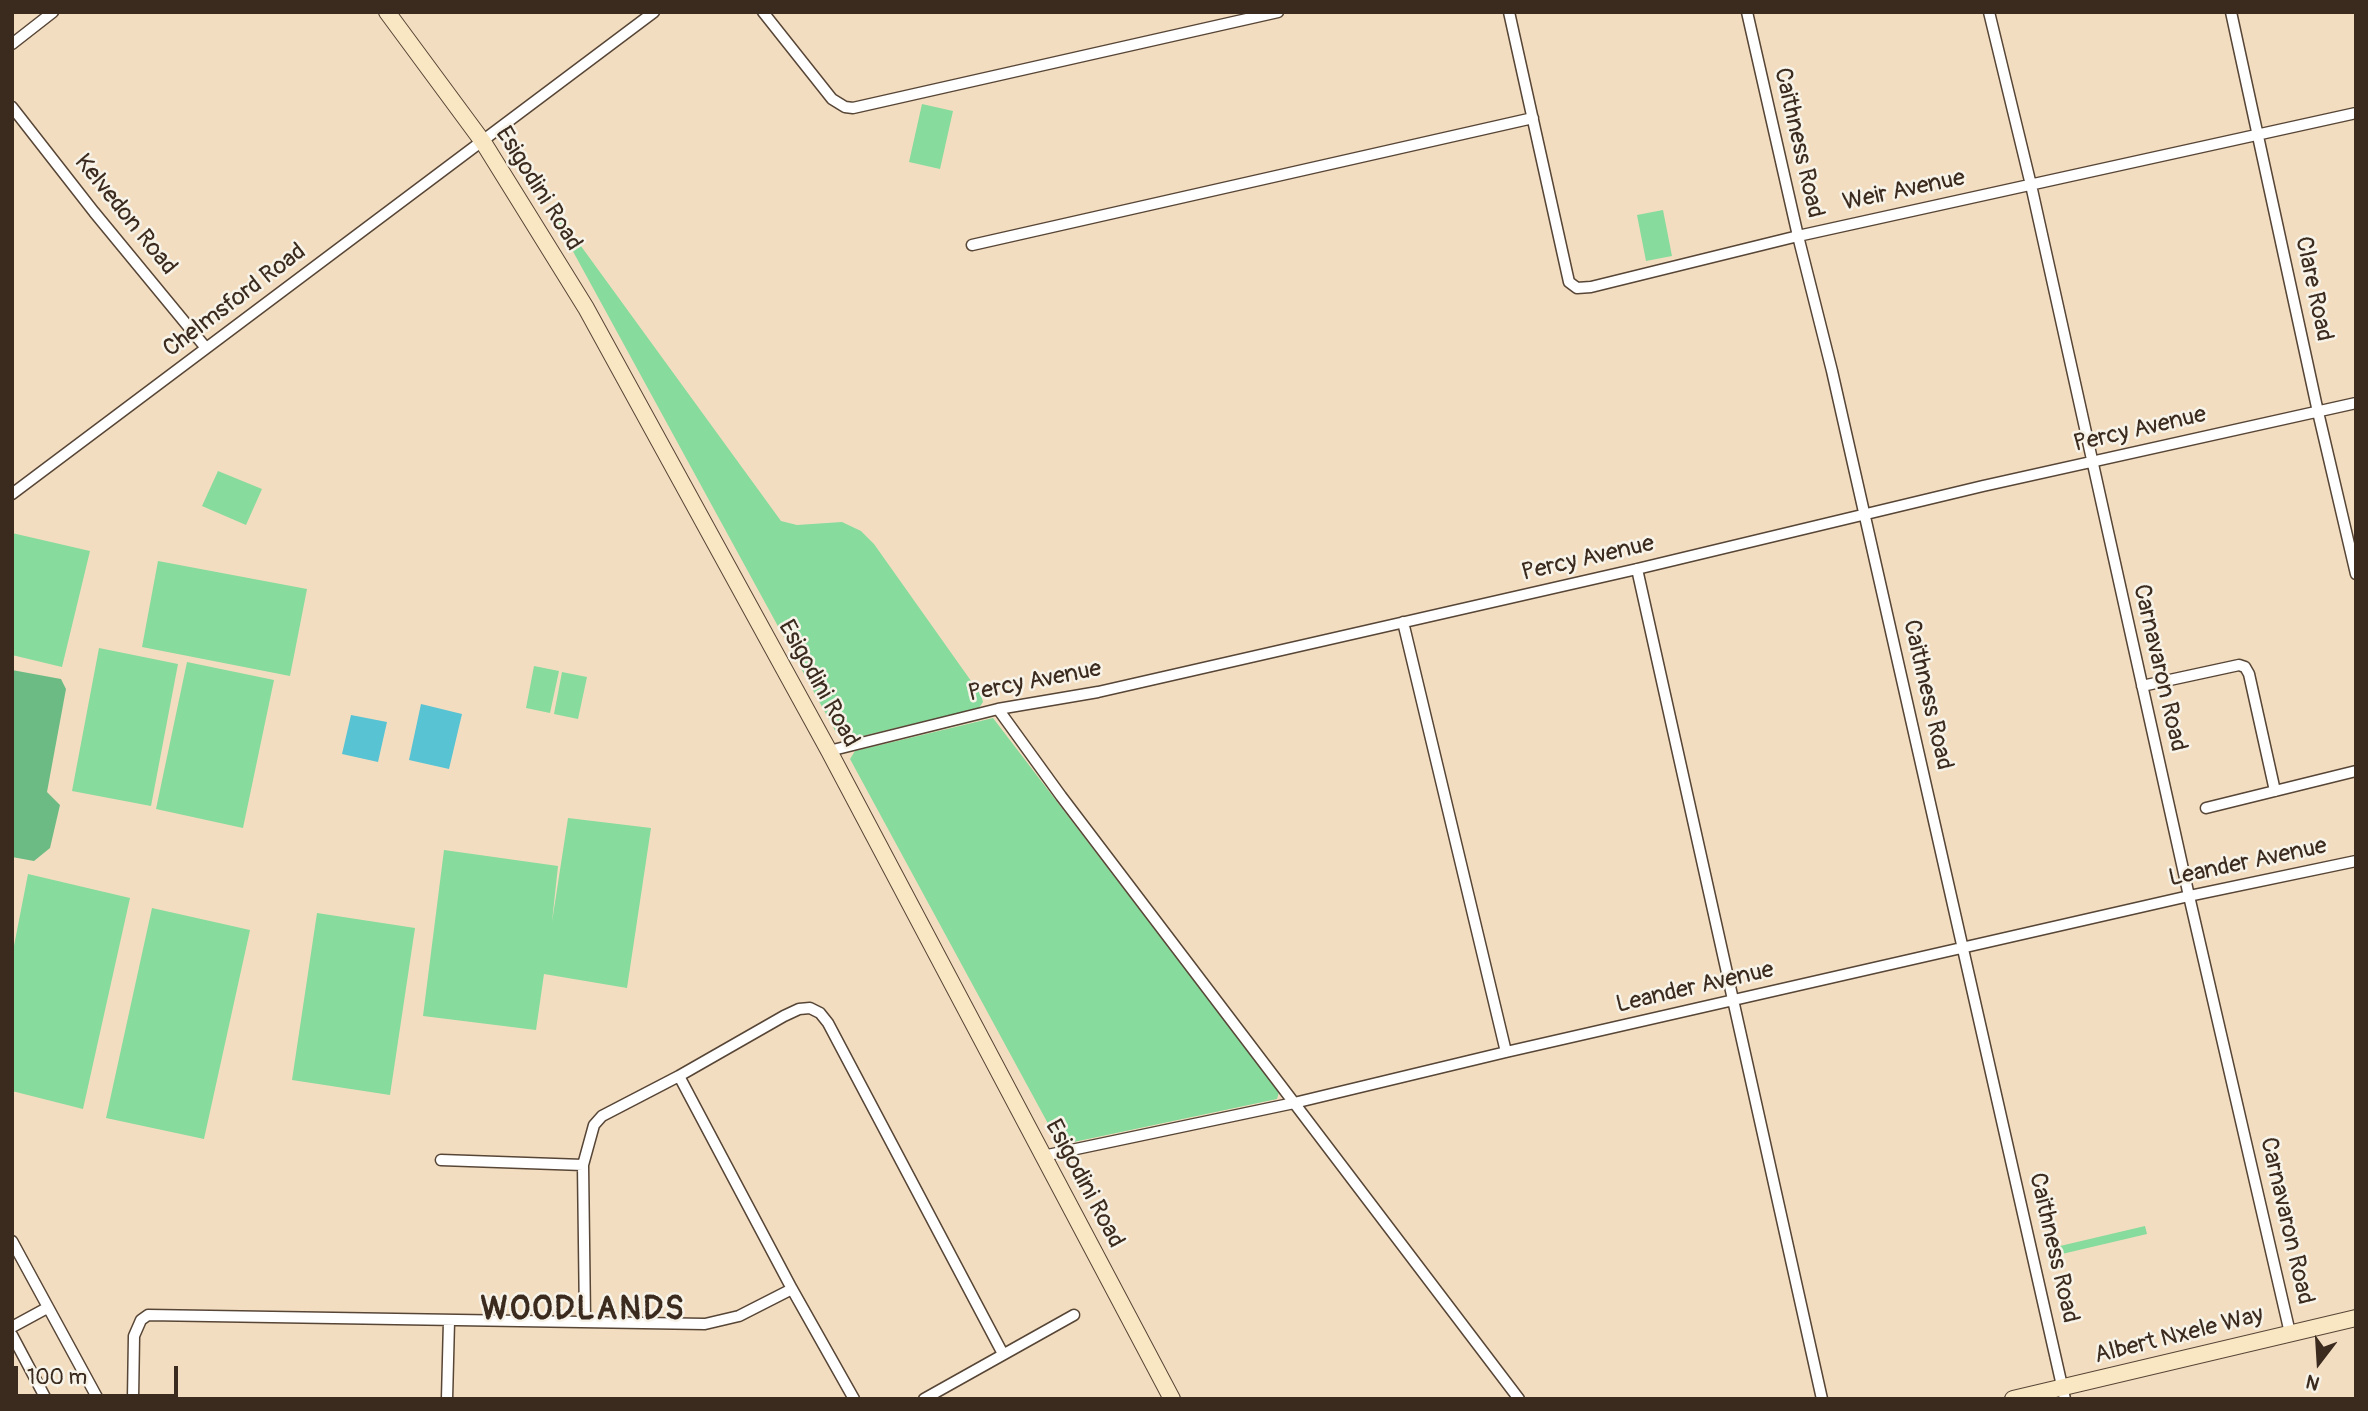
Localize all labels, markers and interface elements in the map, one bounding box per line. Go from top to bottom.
street label: Caithness Road [1767,65,1829,221]
street label: Esigodini Road [488,122,588,256]
street label: Kelvedon Road [68,149,182,281]
street label: Weir Avenue [1840,164,1968,218]
street label: Clare Road [2288,234,2338,344]
street label: Chelmsford Road [158,238,312,364]
street label: Percy Avenue [2071,401,2209,459]
street label: Percy Avenue [1519,530,1657,588]
street label: Carnavaron Road [2126,582,2192,754]
street label: Esigodini Road [771,615,865,753]
street label: Caithness Road [1896,617,1958,773]
street label: Percy Avenue [966,655,1104,709]
street label: Leander Avenue [2166,832,2330,894]
street label: Leander Avenue [1613,956,1777,1020]
street label: Esigodini Road [1038,1115,1130,1253]
street label: Carnavaron Road [2253,1135,2319,1307]
street label: Caithness Road [2022,1170,2084,1326]
district label: WOODLANDS [482,1292,684,1330]
street label: Albert Nxele Way [2092,1301,2266,1371]
north arrow [2284,1327,2354,1397]
scale bar [18,1352,182,1396]
text: 100 m [27,1364,87,1391]
text: N [2303,1369,2323,1395]

